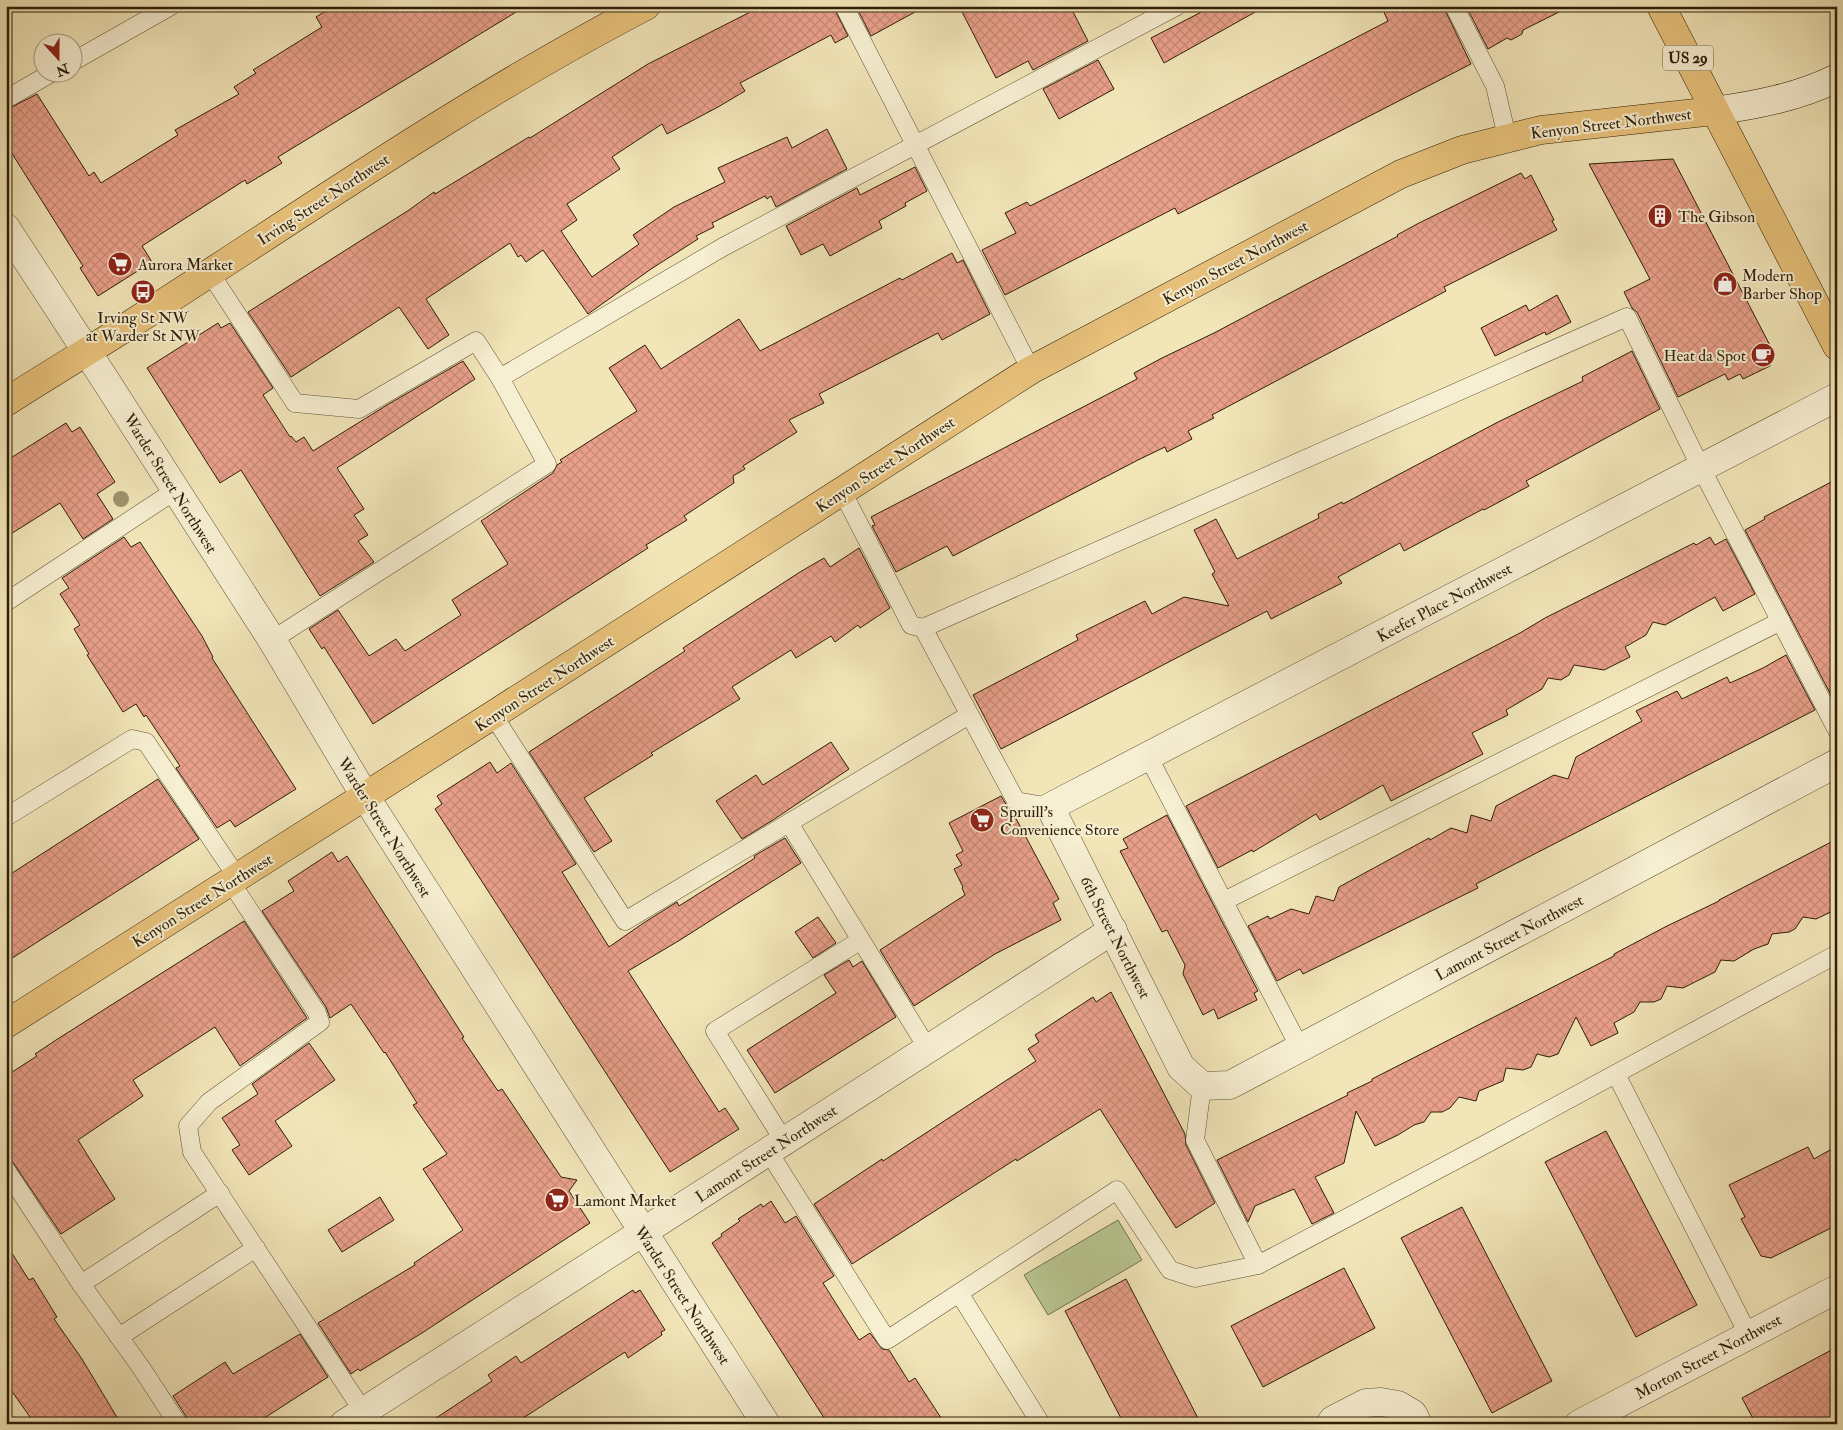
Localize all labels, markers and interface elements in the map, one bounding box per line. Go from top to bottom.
north arrow [32,32,82,82]
road number: US 29 [1663,46,1713,70]
text: N [53,59,72,80]
street label: Kenyon Street Northwest [1529,104,1693,144]
street label: Irving Street Northwest [254,150,393,250]
building icon: The Gibson [1647,203,1673,229]
place label: The Gibson [1678,207,1755,227]
street label: Kenyon Street Northwest [1159,216,1312,310]
supermarket icon: Aurora Market [107,251,133,277]
place label: Aurora Market [137,255,233,275]
place label: Modern Barber Shop [1742,266,1822,305]
shop icon: Modern Barber Shop [1712,271,1738,297]
bus stop icon: Irving St NW at Warder St NW [130,279,156,305]
place label: Irving St NW at Warder St NW [86,308,201,346]
cafe icon: Heat da Spot [1750,342,1776,368]
place label: Heat da Spot [1664,346,1746,367]
street label: Warder Street Northwest [118,409,221,557]
street label: Kenyon Street Northwest [812,412,959,517]
street label: Keefer Place Northwest [1373,559,1515,647]
street label: Kenyon Street Northwest [471,631,618,736]
street label: Warder Street Northwest [332,753,435,901]
place label: Spruill's Convenience Store [1000,802,1119,840]
supermarket icon: Spruill's Convenience Store [969,807,995,833]
street label: Kenyon Street Northwest [129,849,277,952]
street label: 6th Street Northwest [1076,873,1155,1002]
street label: Lamont Street Northwest [1432,890,1587,985]
street label: Lamont Street Northwest [692,1101,841,1207]
supermarket icon: Lamont Market [544,1187,570,1213]
place label: Lamont Market [574,1191,676,1211]
street label: Warder Street Northwest [629,1222,734,1369]
street label: Morton Street Northwest [1632,1310,1785,1404]

